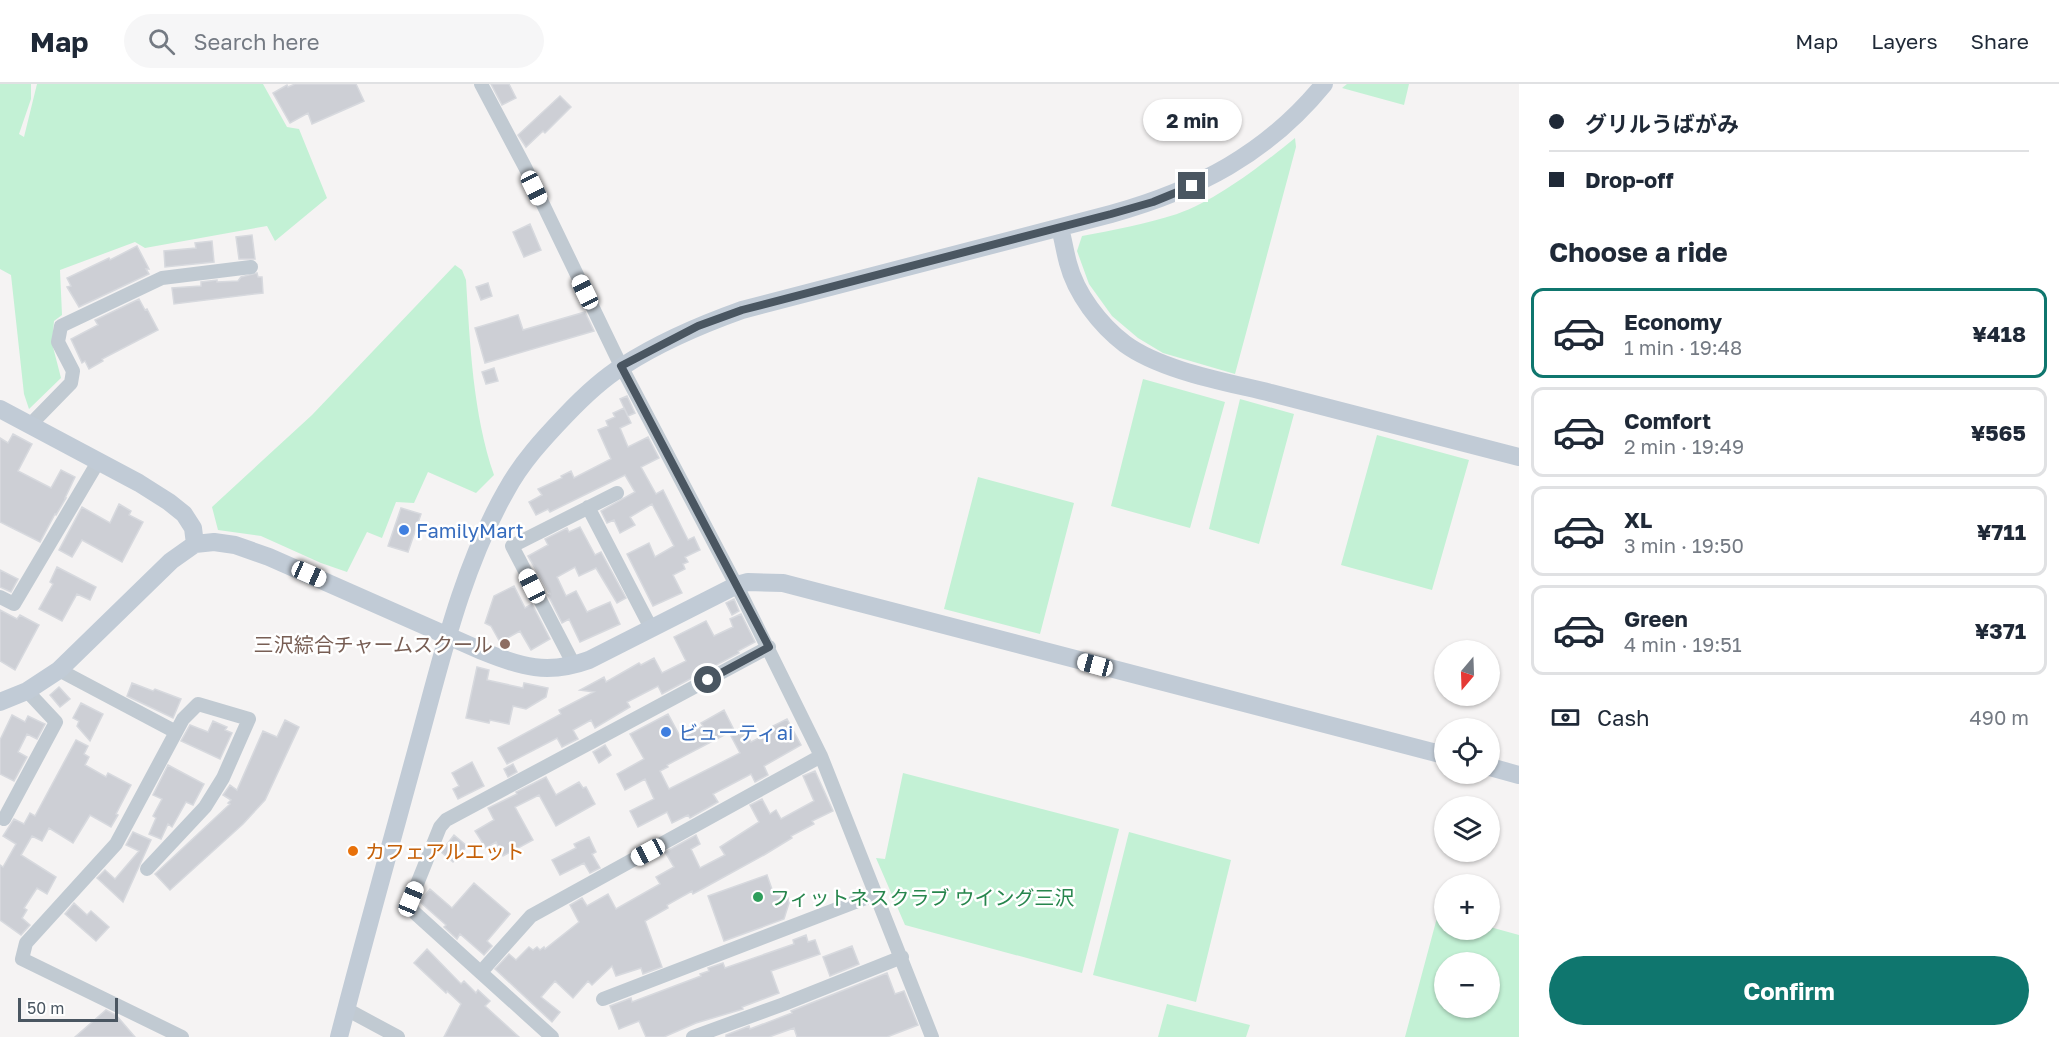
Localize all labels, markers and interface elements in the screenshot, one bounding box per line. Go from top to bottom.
search box [124,14,544,68]
text: Map [30,25,88,58]
icon: search [145,25,178,58]
text: Search here [193,28,319,55]
text: Map [1795,28,1838,54]
text: Layers [1871,28,1938,54]
text: Share [1971,28,2029,54]
callout: 2 min [1142,99,1242,141]
text: 2 min [1166,108,1219,132]
text: グリルうばがみ [1585,110,1739,137]
text: Drop-off [1585,166,1674,193]
car [518,168,550,208]
route end [1178,172,1205,199]
text: Choose a ride [1549,236,1728,268]
car [569,272,601,312]
icon: car [1552,306,1606,360]
text: Economy [1624,308,1722,335]
text: ¥418 [1972,320,2026,347]
text: 1 min · 19:48 [1624,335,1742,359]
icon: car [1552,405,1606,459]
text: Comfort [1624,407,1711,434]
text: ¥565 [1971,419,2026,446]
text: 2 min · 19:49 [1624,434,1744,458]
icon: car [1552,504,1606,558]
text: XL [1624,506,1652,533]
place label: FamilyMart [416,518,524,542]
text: ¥711 [1977,518,2026,545]
marker: FamilyMart [397,523,411,537]
text: 3 min · 19:50 [1624,533,1744,557]
car [289,558,329,590]
car [516,566,548,606]
icon: car [1552,603,1606,657]
text: Green [1624,605,1688,632]
text: ¥371 [1975,617,2026,644]
place label: 三沢綜合チャームスクール [254,632,493,656]
text: 4 min · 19:51 [1624,632,1742,656]
marker: 三沢綜合チャームスクール [498,637,512,651]
north arrow [1434,640,1500,706]
map controls [1434,640,1500,1018]
car [1075,652,1115,678]
route start [694,666,721,693]
icon: cash [1549,701,1582,734]
text: Cash [1597,704,1650,731]
text: 490 m [1970,705,2029,729]
button: locate [1434,718,1500,784]
place label: ビューティai [678,720,793,744]
marker: ビューティai [659,725,673,739]
button: layers [1434,796,1500,862]
car [628,836,668,868]
place label: カフェアルエット [365,839,525,863]
marker: カフェアルエット [346,844,360,858]
button: + [1434,874,1500,940]
car [396,879,426,919]
place label: フィットネスクラブ ウイング三沢 [770,885,1075,909]
marker: フィットネスクラブ ウイング三沢 [751,890,765,904]
button: − [1434,952,1500,1018]
button: Confirm [1549,956,2029,1025]
scale bar [18,995,118,1022]
text: 50 m [27,998,64,1018]

